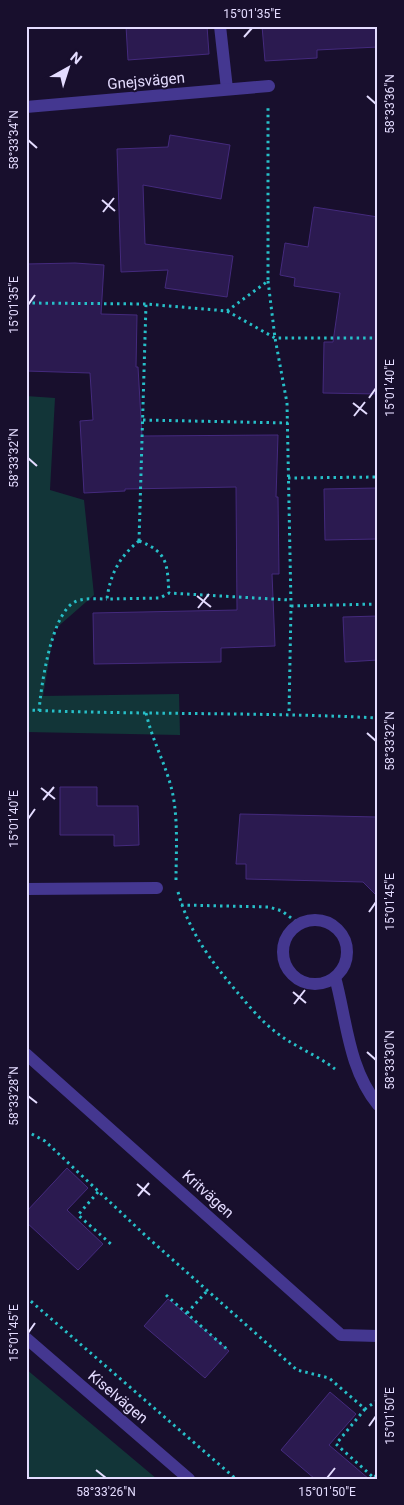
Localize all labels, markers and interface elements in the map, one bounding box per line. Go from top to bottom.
text: 15°01'35"E [223,7,281,21]
north arrow [42,42,92,92]
text: N [67,49,85,67]
street label: Gnejsvägen [106,69,186,93]
text: 58°33'36"N [383,74,397,134]
text: 58°33'34"N [7,110,21,170]
text: 15°01'35"E [7,276,21,334]
text: 15°01'40"E [383,359,397,417]
text: 58°33'32"N [7,428,21,488]
text: 58°33'32"N [383,711,397,771]
text: 15°01'40"E [7,790,21,848]
text: 15°01'45"E [383,873,397,931]
text: 58°33'30"N [383,1030,397,1090]
text: 58°33'28"N [7,1066,21,1126]
street label: Kritvägen [179,1166,237,1222]
text: 15°01'45"E [7,1304,21,1362]
street label: Kiselvägen [84,1367,152,1427]
text: 15°01'50"E [383,1387,397,1445]
text: 58°33'26"N [76,1485,136,1499]
text: 15°01'50"E [298,1485,356,1499]

